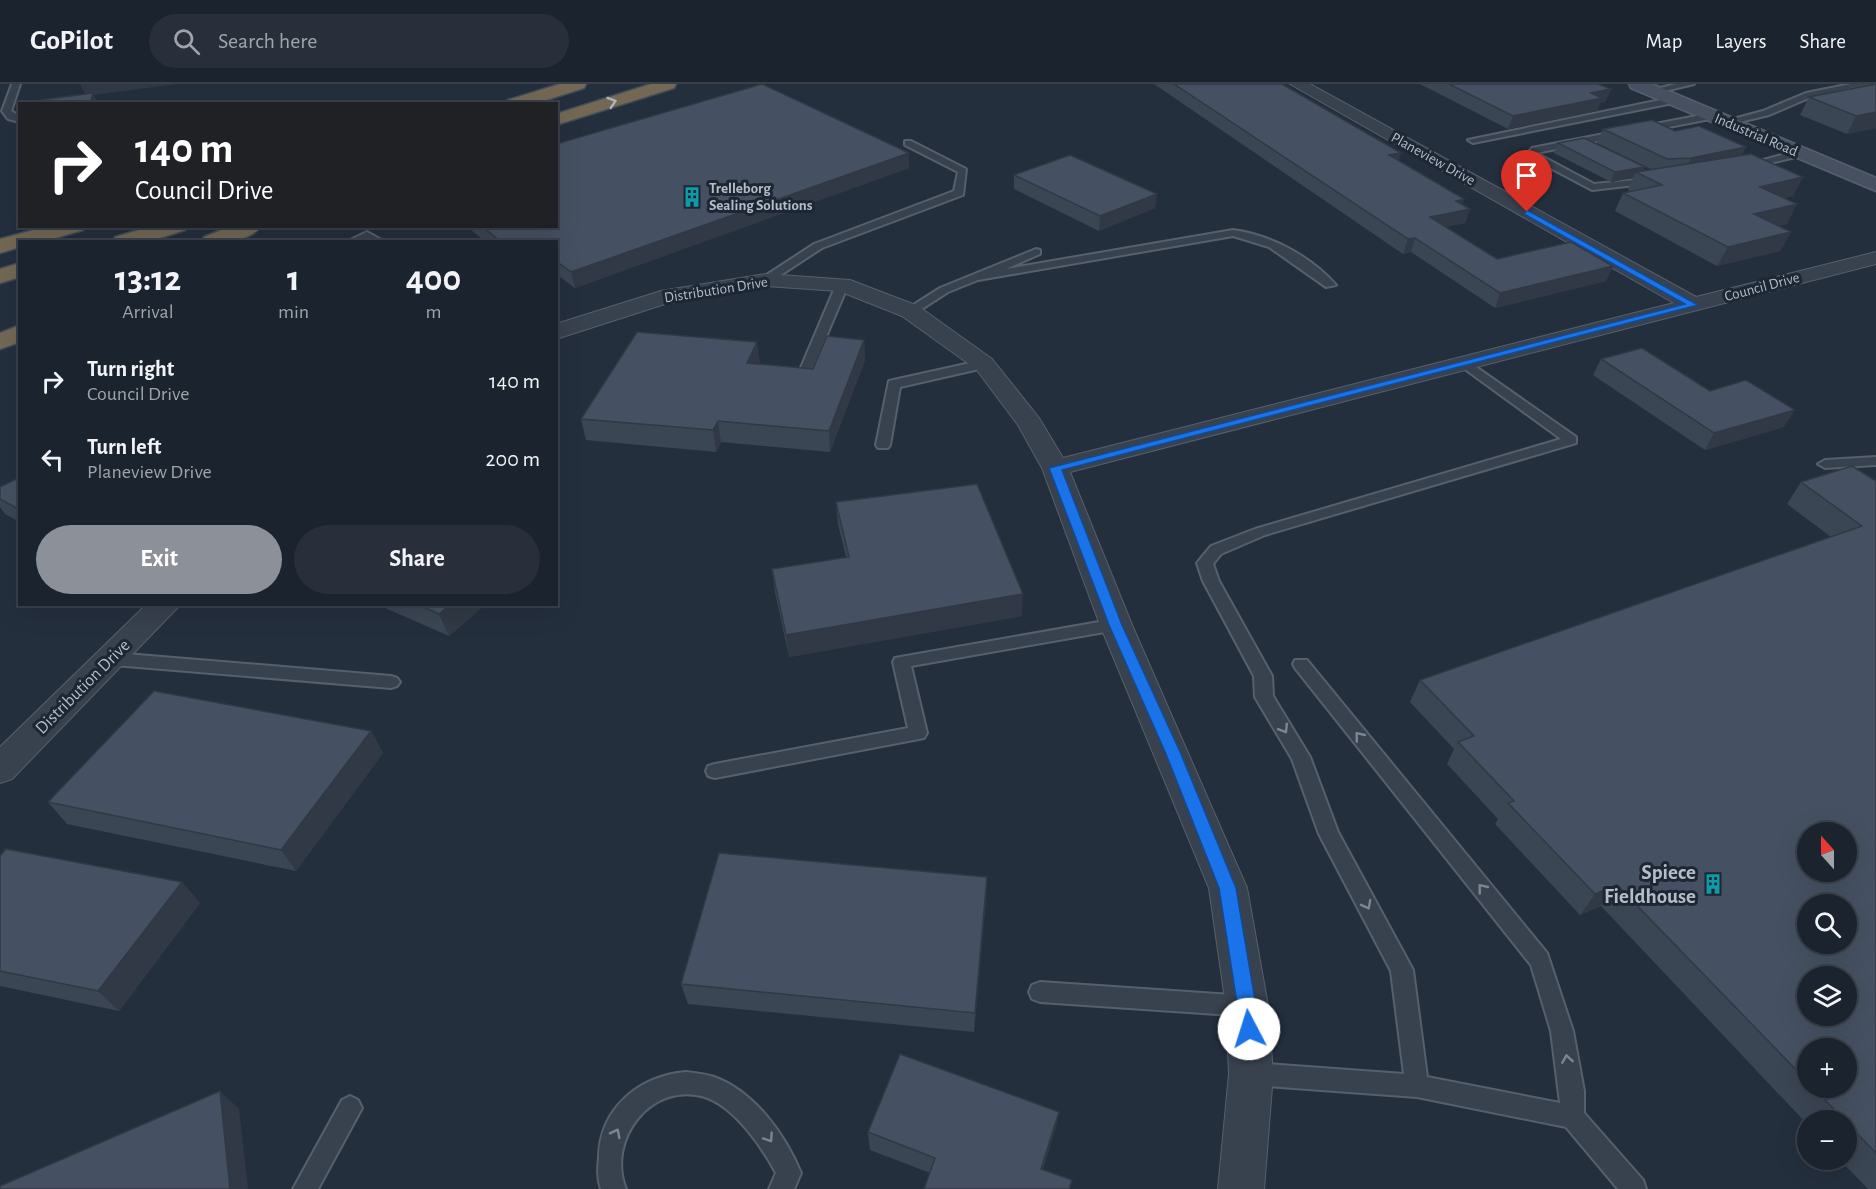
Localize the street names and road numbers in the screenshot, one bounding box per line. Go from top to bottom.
street label: Industrial Road [1712,111,1800,159]
street label: Planeview Drive [1388,130,1478,188]
street label: Council Drive [1723,270,1801,304]
street label: Distribution Drive [663,274,769,306]
street label: Distribution Drive [32,636,134,738]

